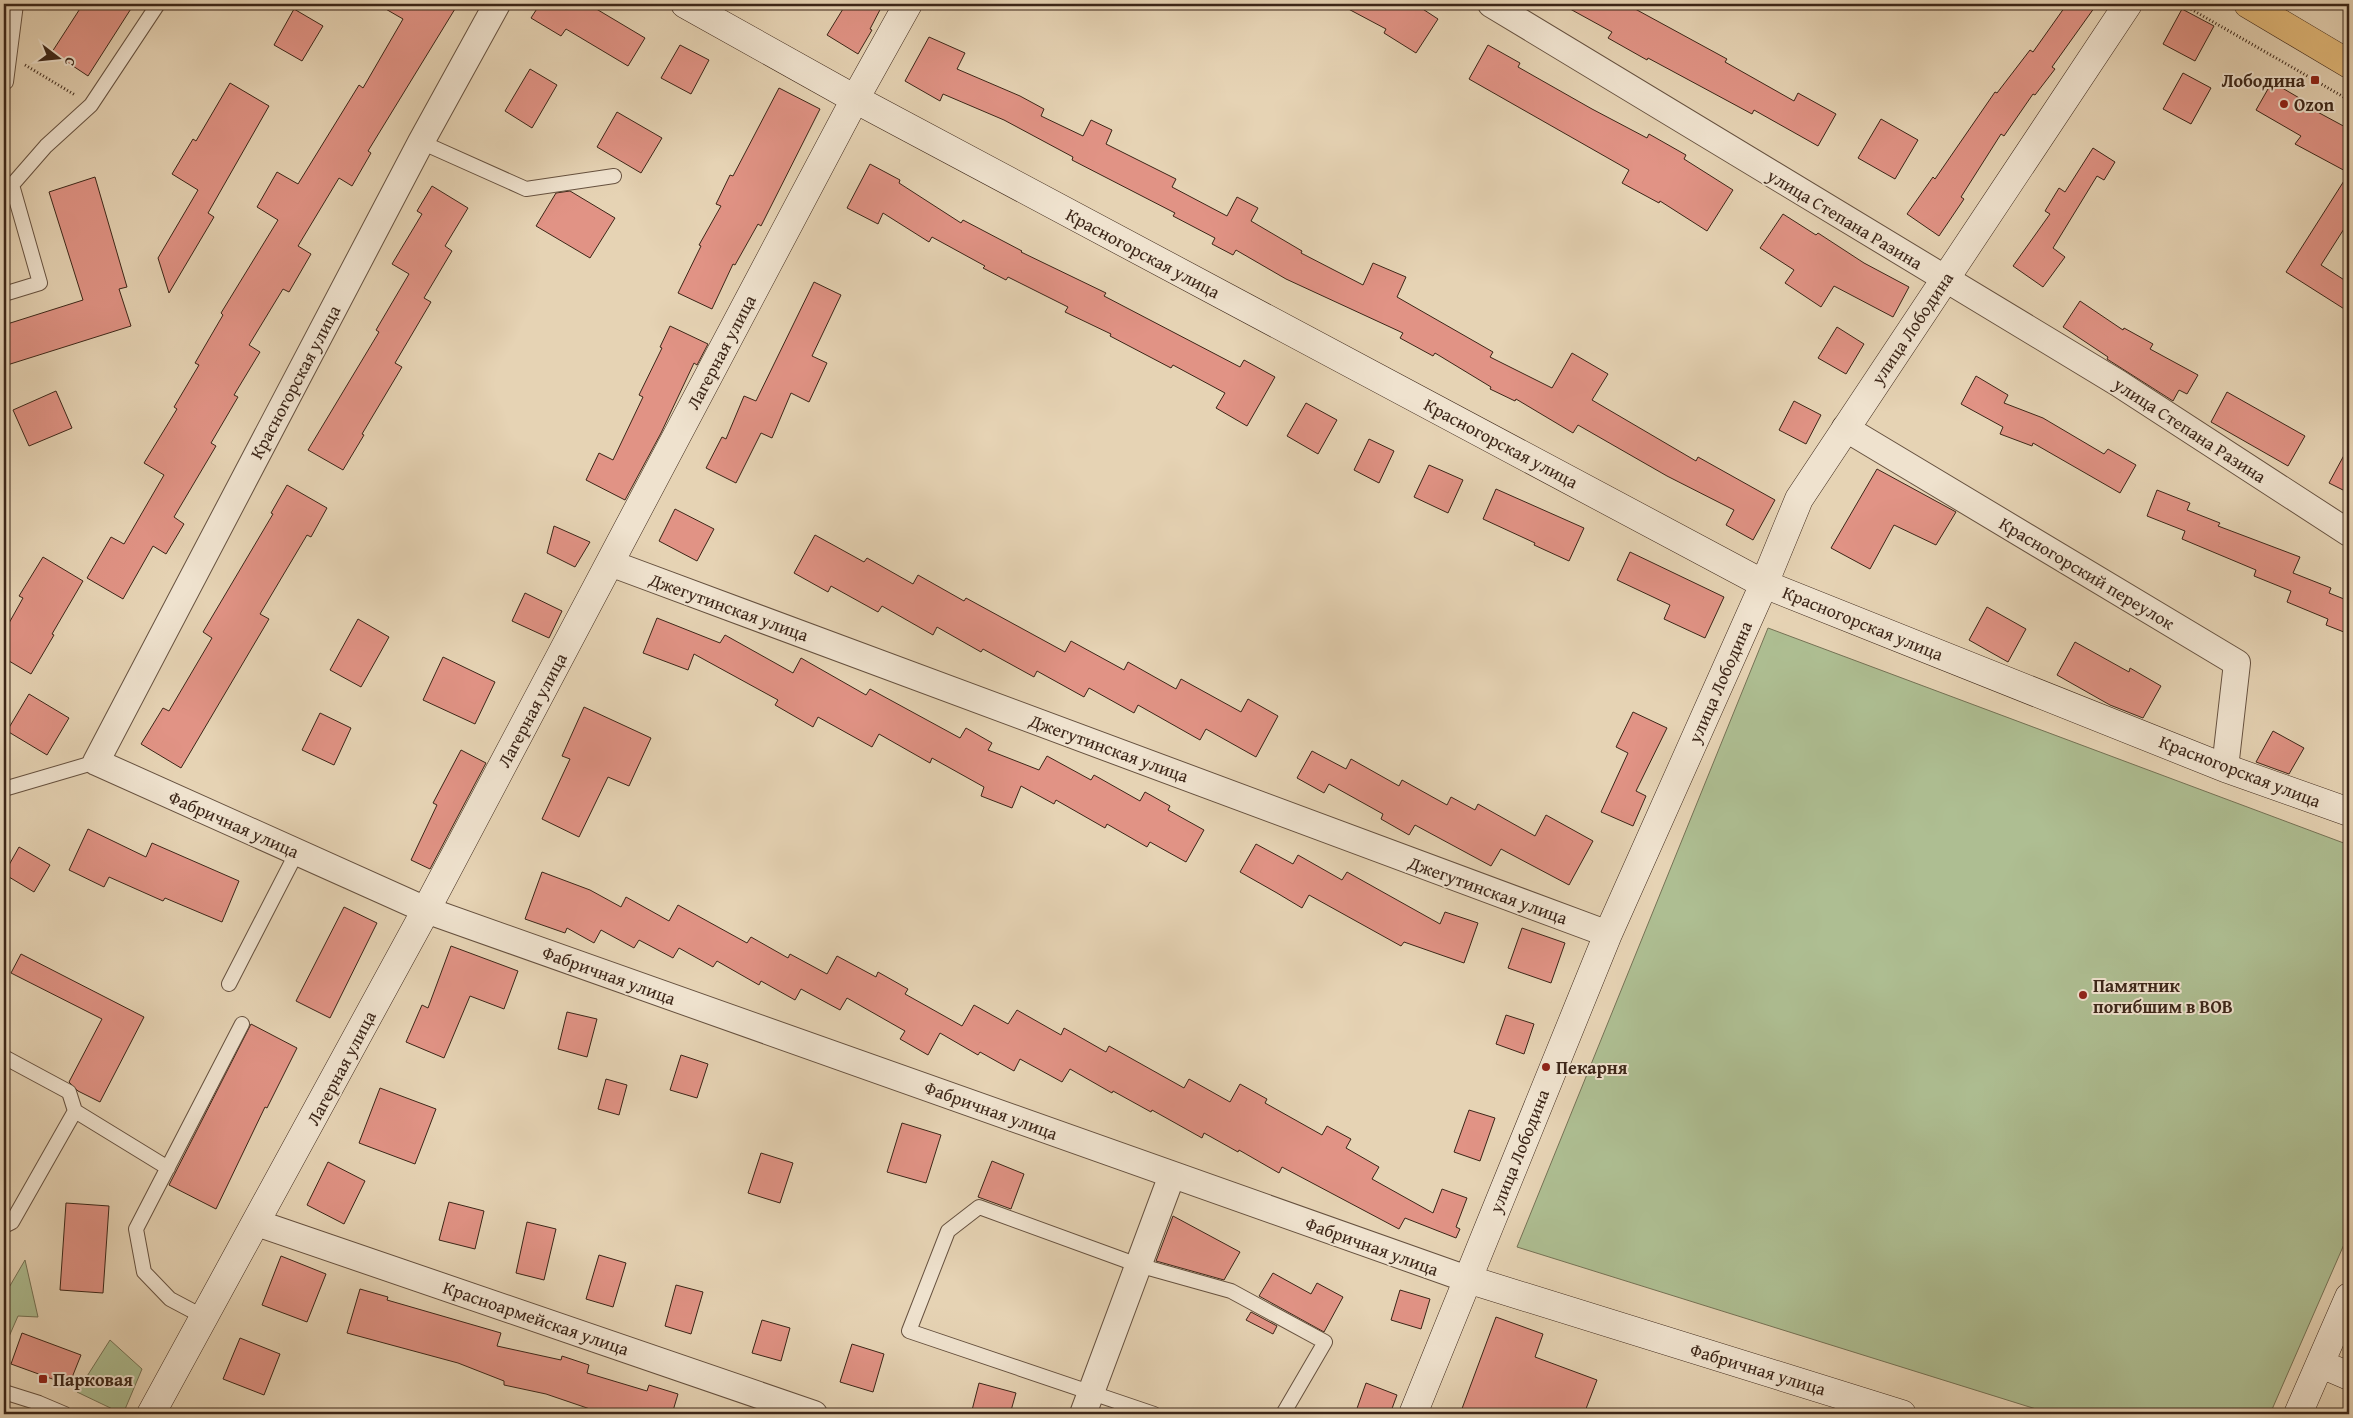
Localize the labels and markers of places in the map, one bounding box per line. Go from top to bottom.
place label: Лободина [2221,67,2306,94]
marker: Лободина [2309,74,2321,86]
place label: Ozon [2294,91,2334,118]
marker: Ozon [2278,98,2290,110]
place label: Памятник погибшим в ВОВ [2093,972,2233,1020]
marker: Памятник погибшим в ВОВ [2077,989,2089,1001]
place label: Пекарня [1556,1054,1628,1081]
marker: Пекарня [1540,1061,1552,1073]
place label: Парковая [53,1366,133,1393]
marker: Парковая [37,1373,49,1385]

